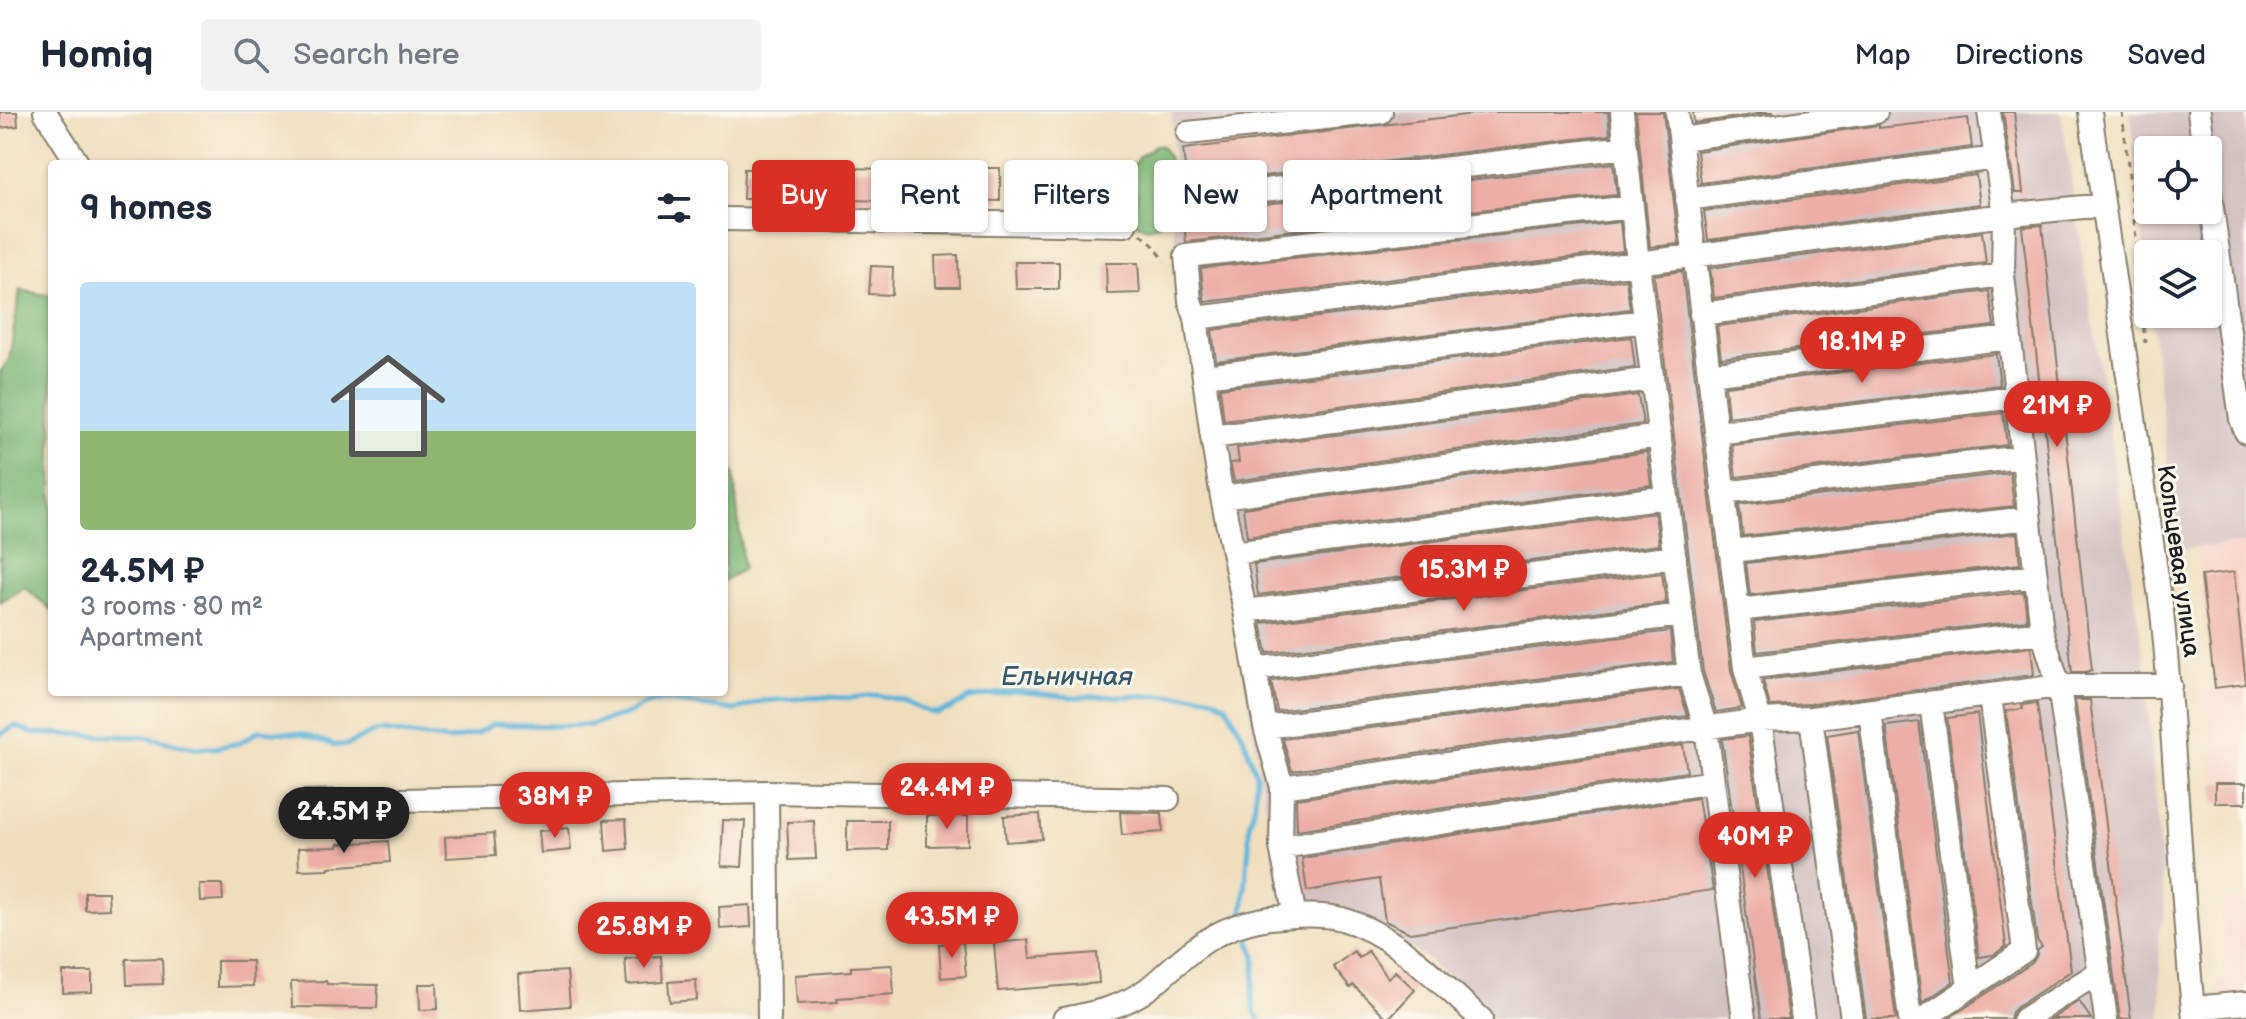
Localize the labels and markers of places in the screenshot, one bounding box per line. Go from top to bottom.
pin: 18.1M ₽ [1788,317,1936,385]
pin: 21M ₽ [2001,381,2113,449]
pin: 15.3M ₽ [1390,545,1538,613]
pin: 24.4M ₽ [873,763,1021,831]
pin: 38M ₽ [499,772,611,840]
pin: 24.5M ₽ [270,787,418,855]
pin: 40M ₽ [1699,812,1811,880]
pin: 43.5M ₽ [878,892,1026,960]
pin: 25.8M ₽ [570,902,718,970]

